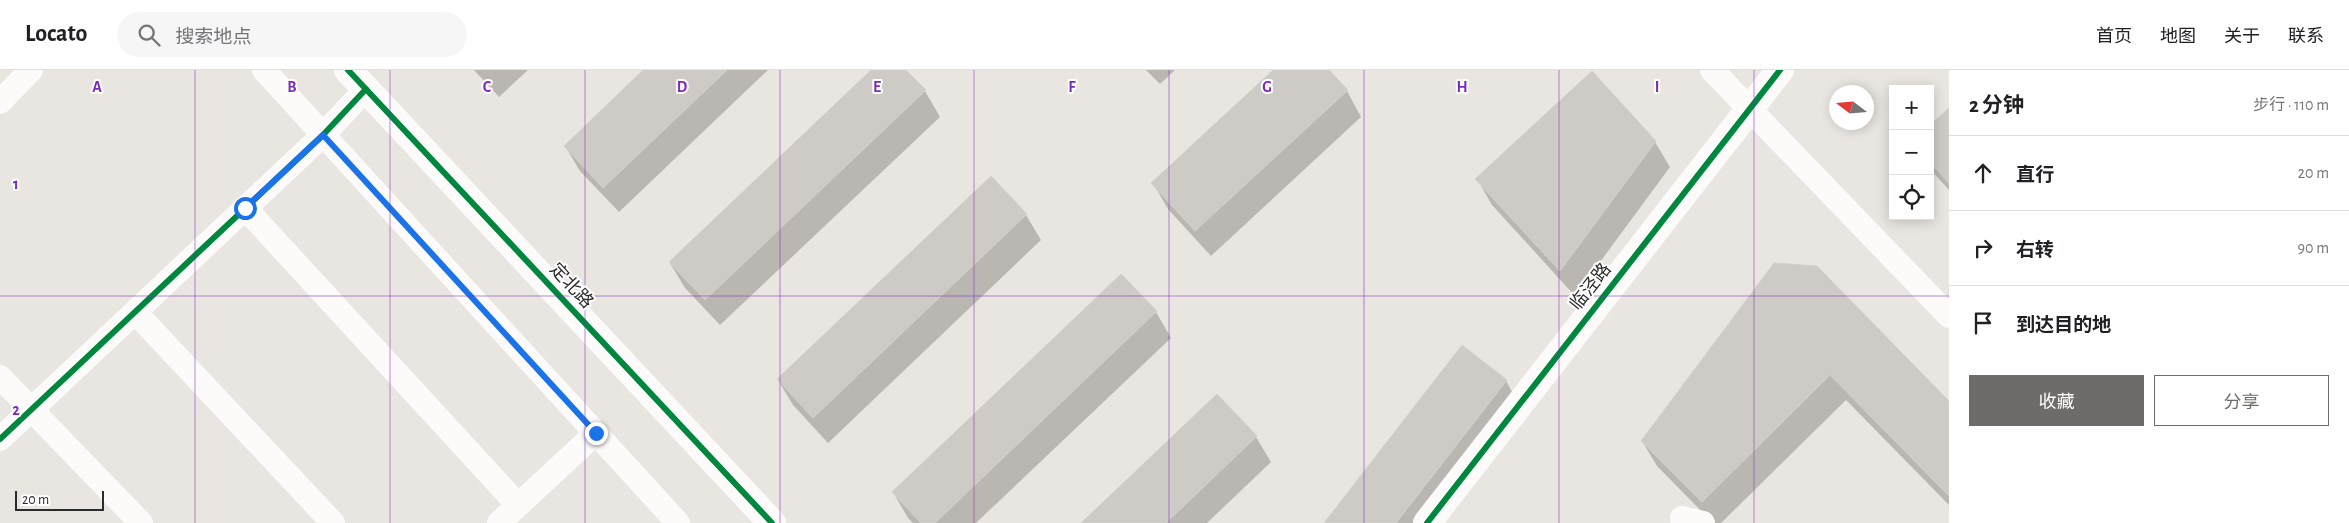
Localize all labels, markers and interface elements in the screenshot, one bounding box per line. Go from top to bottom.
search box [117,12,467,57]
icon: search [135,21,163,49]
text: Locato [25,22,87,46]
text: 搜索地点 [175,28,251,47]
text: 首页 [2096,28,2132,46]
text: 地图 [2160,28,2196,46]
text: 关于 [2224,28,2260,46]
text: 联系 [2288,28,2324,46]
text: A [92,79,102,95]
text: B [287,79,297,95]
text: C [483,79,492,95]
text: D [677,79,688,95]
text: E [873,79,881,95]
text: F [1068,79,1076,95]
text: G [1262,79,1272,95]
text: H [1456,79,1468,95]
text: I [1655,79,1659,95]
north arrow [1829,85,1874,130]
map controls [1889,85,1934,220]
button: + [1889,85,1934,130]
text: 2 分钟 [1969,95,2024,116]
text: 步行 · 110 m [2253,97,2329,113]
button: − [1889,130,1934,175]
icon: ahead [1969,159,1997,187]
text: 20 m [2298,165,2329,181]
text: 直行 [2016,166,2054,185]
button: locate [1889,175,1934,220]
text: 1 [13,176,19,192]
route start [234,197,257,220]
icon: right [1969,234,1997,262]
text: 90 m [2298,240,2329,256]
text: 右转 [2016,241,2054,260]
street label: 定北路 [546,259,597,312]
street label: 临泾路 [1566,259,1615,314]
icon: arrive [1969,309,1997,337]
text: 到达目的地 [2016,316,2111,335]
button: 收藏 [1969,375,2144,426]
button: 分享 [2154,375,2329,426]
text: 2 [12,402,20,418]
route end [585,422,608,445]
scale bar [15,488,104,511]
text: 20 m [22,493,49,507]

